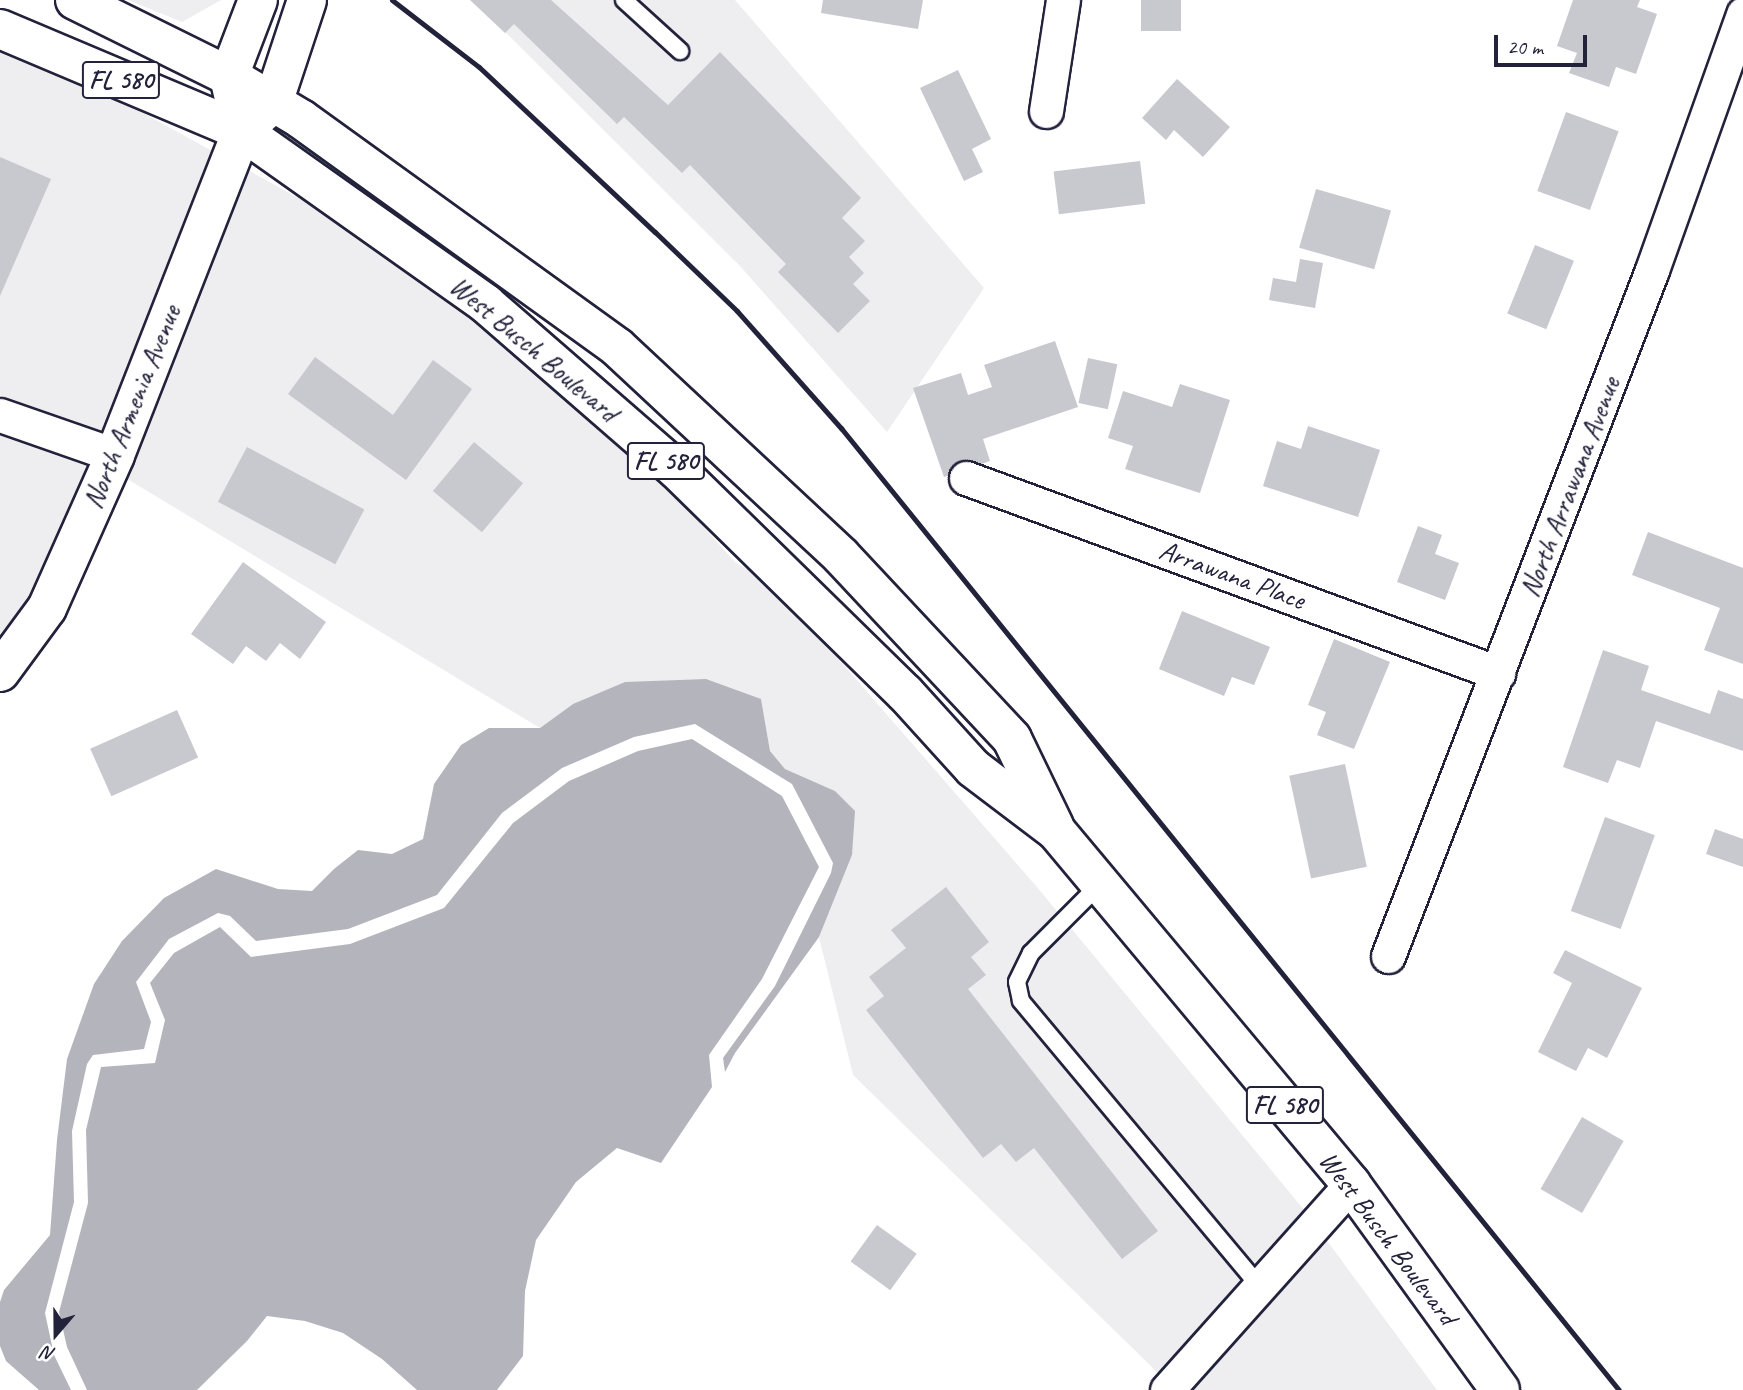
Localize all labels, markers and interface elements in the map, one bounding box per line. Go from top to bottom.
scale bar [1498,21,1591,65]
text: 20 m [1507,34,1543,60]
road number: FL 580 [81,58,161,102]
street label: West Busch Boulevard [443,269,625,429]
street label: North Armenia Avenue [76,301,188,513]
street label: North Arrawana Avenue [1513,372,1627,602]
road number: FL 580 [626,438,706,484]
street label: Arrawana Place [1155,533,1309,617]
road number: FL 580 [1245,1082,1325,1128]
street label: West Busch Boulevard [1311,1144,1465,1332]
north arrow [21,1299,91,1369]
text: N [39,1340,58,1367]

